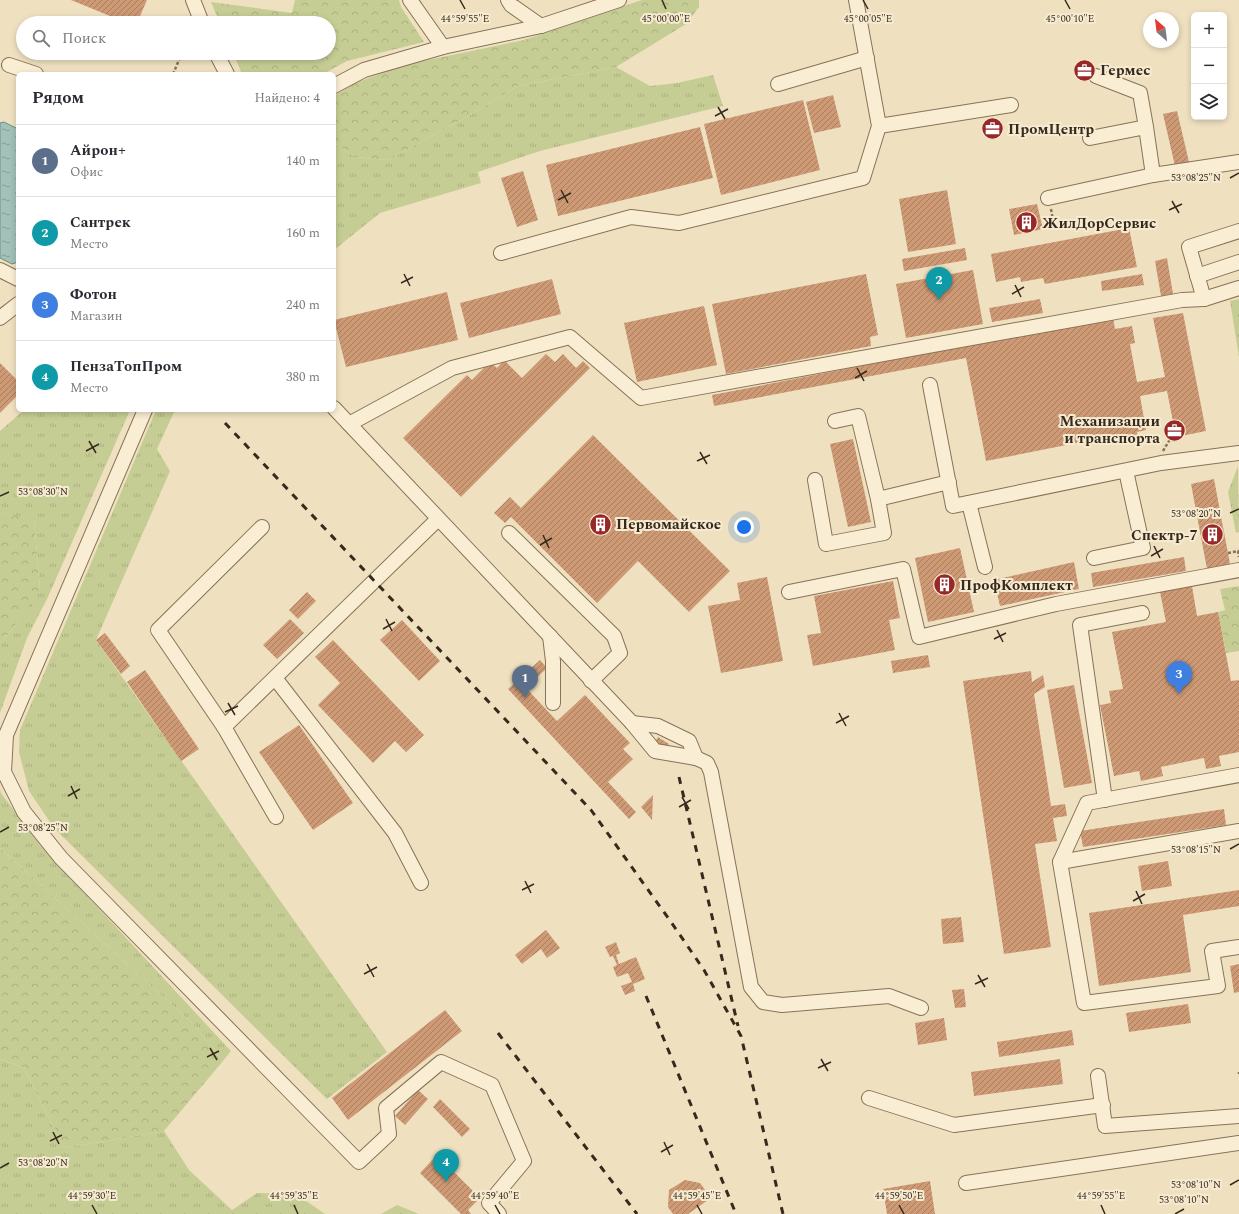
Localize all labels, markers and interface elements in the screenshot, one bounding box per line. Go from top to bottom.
text: 44°59'55"E [441,11,489,27]
text: 45°00'00"E [642,11,690,27]
text: 45°00'05"E [844,11,892,27]
text: 45°00'10"E [1046,11,1094,27]
north arrow [1143,12,1179,48]
map controls [1191,12,1227,120]
button: + [1191,12,1227,48]
search box [16,16,336,60]
icon: search [30,27,52,49]
text: Поиск [62,27,106,50]
button: − [1191,48,1227,84]
office icon: Гермес [1071,57,1097,83]
place label: Гермес [1100,59,1151,82]
button: layers [1191,84,1227,120]
text: Рядом [32,85,84,111]
text: Найдено: 4 [254,88,320,108]
office icon: ПромЦентр [979,116,1005,142]
place label: ПромЦентр [1008,118,1094,141]
text: Айрон+ [70,139,126,162]
text: 1 [41,151,49,171]
text: 140 m [286,151,320,171]
text: Офис [70,162,103,182]
text: 53°08'25"N [1171,170,1221,186]
building icon: ЖилДорСервис [1013,210,1039,236]
text: Сантрек [70,211,131,234]
place label: ЖилДорСервис [1042,212,1156,235]
text: 2 [41,223,49,243]
text: 160 m [286,223,320,243]
text: Место [70,234,108,254]
pin: 2 [926,267,952,300]
text: Фотон [70,283,117,306]
text: 3 [41,295,49,315]
text: 240 m [286,295,320,315]
text: Магазин [70,306,122,326]
text: ПензаТопПром [70,355,182,378]
text: 4 [41,367,49,387]
text: 380 m [286,367,320,387]
text: Место [70,378,108,398]
place label: Механизации и транспорта [1059,410,1160,450]
office icon: Механизации и транспорта [1162,417,1188,443]
text: 53°08'30"N [18,484,68,500]
text: 53°08'20"N [1171,506,1221,522]
building icon: Первомайское [587,511,613,537]
place label: Первомайское [616,513,721,536]
your location [734,517,754,537]
building icon: Спектр-7 [1200,522,1226,548]
place label: Спектр-7 [1131,524,1198,547]
building icon: ПрофКомплект [931,572,957,598]
place label: ПрофКомплект [960,574,1073,597]
pin: 3 [1166,661,1192,694]
pin: 1 [512,665,538,698]
text: 53°08'25"N [18,820,68,836]
text: 53°08'15"N [1171,842,1221,858]
pin: 4 [433,1149,459,1182]
text: 53°08'20"N [18,1155,68,1171]
text: 53°08'10"N [1171,1177,1221,1193]
text: 44°59'30"E [68,1188,116,1204]
text: 44°59'35"E [270,1188,318,1204]
text: 44°59'40"E [471,1188,519,1204]
text: 44°59'45"E [673,1188,721,1204]
text: 44°59'50"E [875,1188,923,1204]
text: 44°59'55"E [1077,1188,1125,1204]
text: 53°08'10"N [1159,1192,1209,1208]

